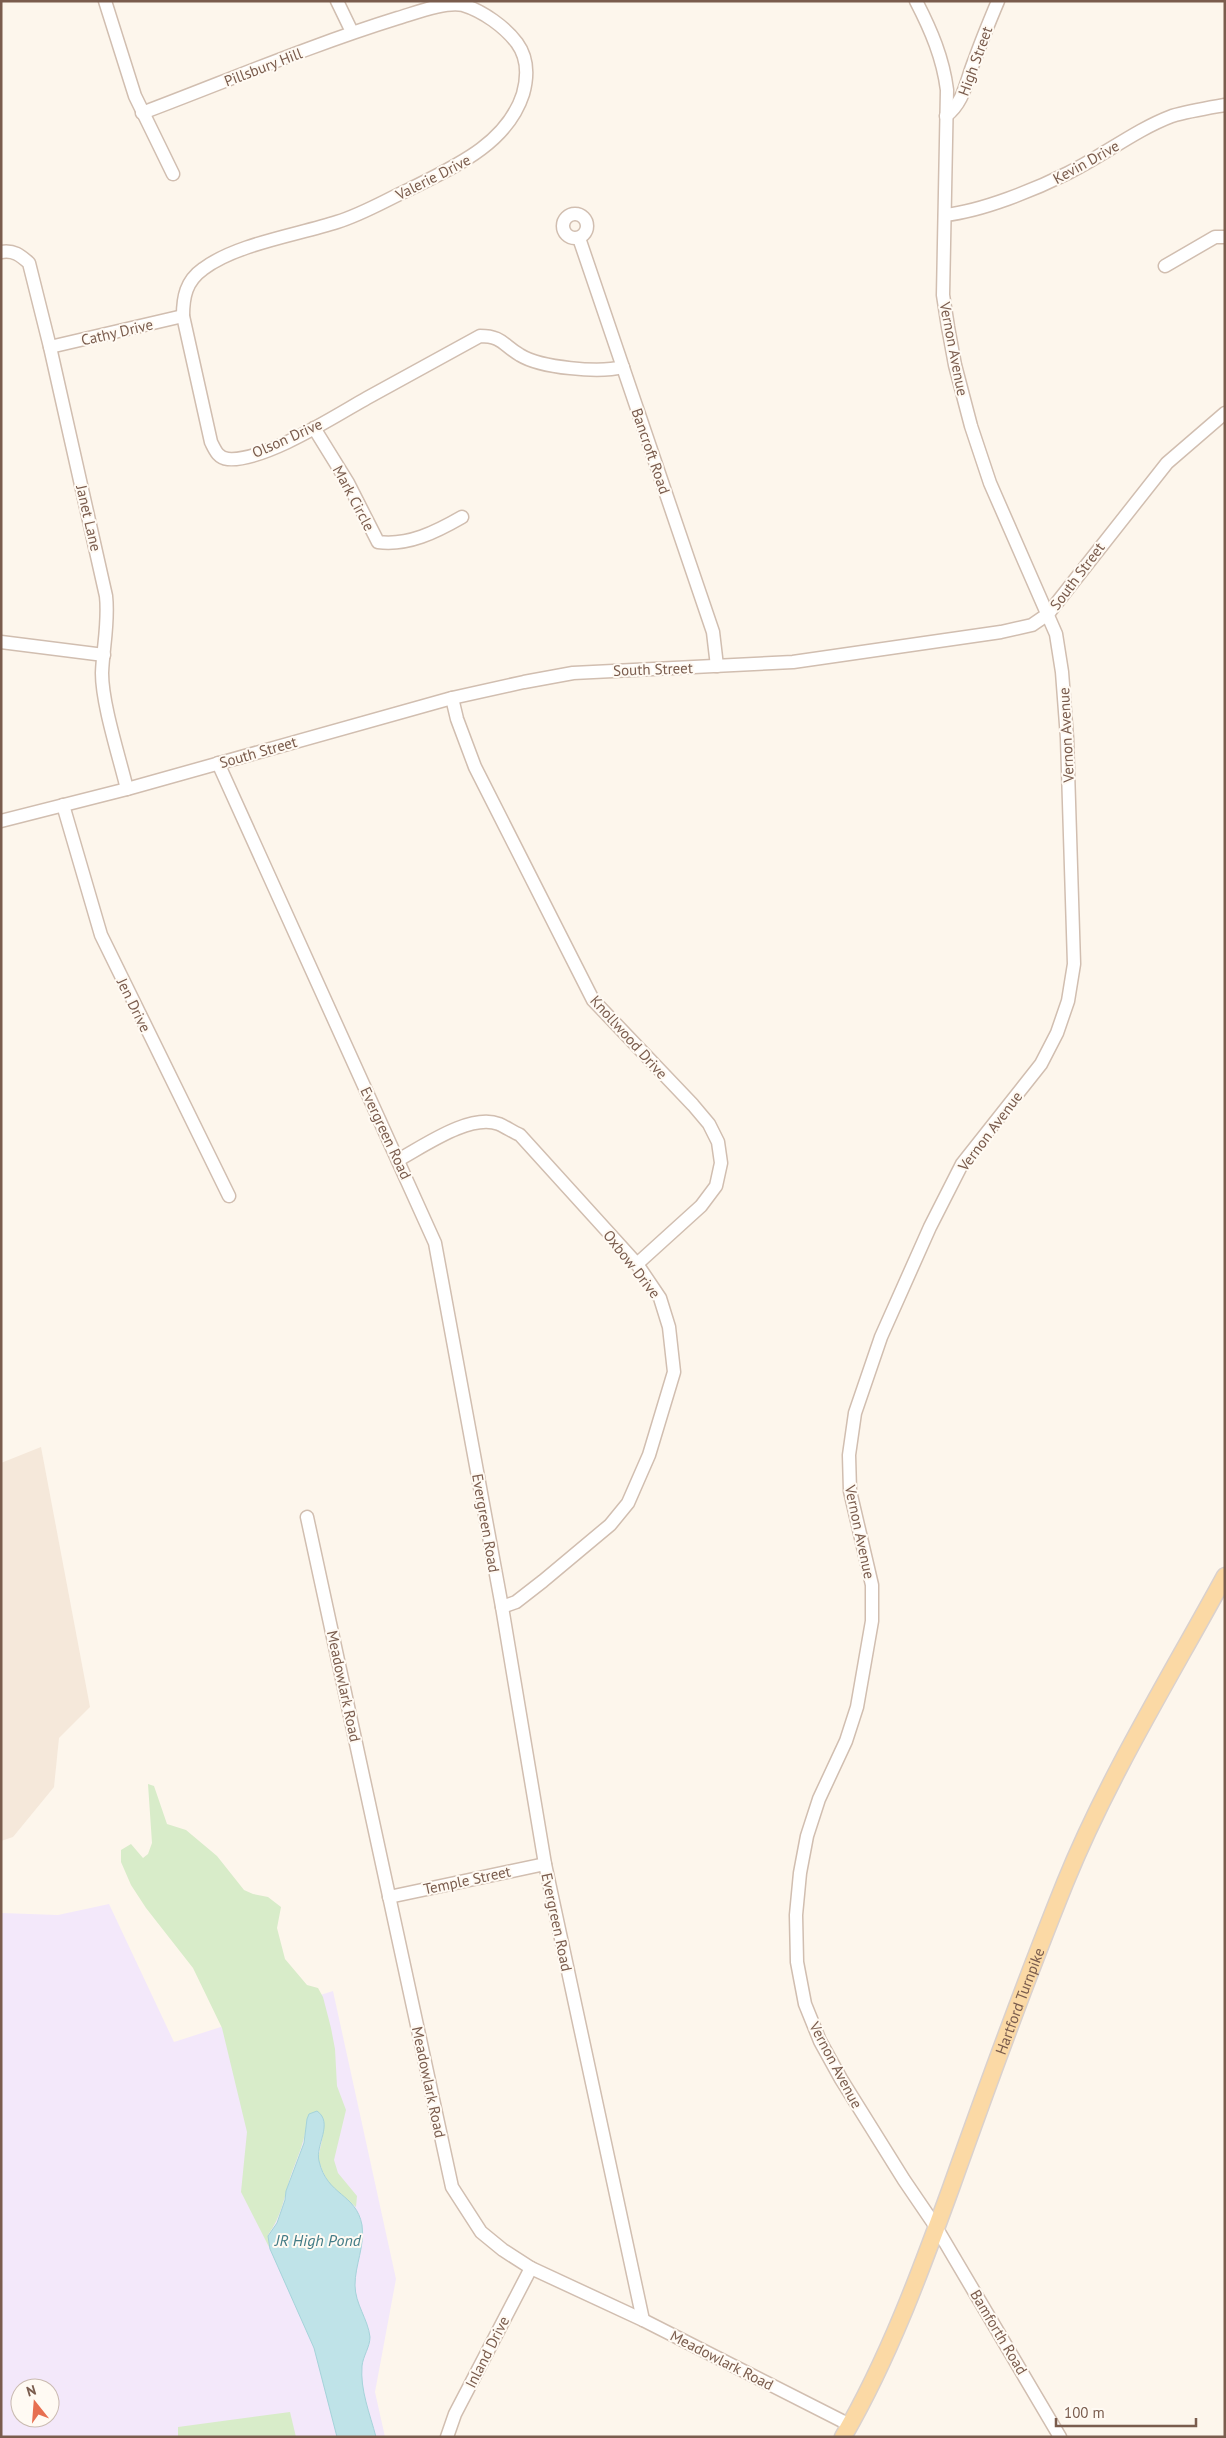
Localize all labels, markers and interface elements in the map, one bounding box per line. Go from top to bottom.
street label: High Street [954,24,996,98]
street label: Pillsbury Hill [221,43,305,91]
street label: Kevin Drive [1050,136,1122,188]
street label: Valerie Drive [391,150,474,204]
street label: Vernon Avenue [935,299,972,398]
street label: Cathy Drive [79,315,155,349]
street label: Bancroft Road [627,406,675,496]
street label: Olson Drive [249,414,325,462]
street label: Mark Circle [329,462,379,534]
street label: Janet Lane [72,482,106,553]
street label: South Street [1045,538,1109,614]
street label: South Street [613,658,693,680]
street label: Vernon Avenue [1054,687,1078,784]
street label: South Street [217,732,299,772]
street label: Jen Drive [112,974,155,1035]
street label: Knollwood Drive [586,991,672,1083]
street label: Evergreen Road [356,1084,416,1182]
street label: Vernon Avenue [953,1087,1026,1176]
street label: Oxbow Drive [599,1226,665,1302]
street label: Evergreen Road [468,1472,504,1574]
street label: Vernon Avenue [841,1482,879,1581]
street label: Meadowlark Road [323,1629,365,1743]
street label: Temple Street [422,1861,512,1899]
street label: Evergreen Road [537,1871,577,1973]
street label: Hartford Turnpike [991,1945,1048,2057]
street label: Vernon Avenue [805,2018,867,2111]
street label: Meadowlark Road [408,2025,450,2139]
water label: JR High Pond [274,2230,362,2250]
street label: Bamforth Road [966,2286,1032,2378]
street label: Inland Drive [461,2313,513,2391]
street label: Meadowlark Road [667,2326,777,2394]
north arrow [10,2378,60,2428]
text: N [24,2381,38,2401]
scale bar [1056,2396,1196,2428]
text: 100 m [1064,2403,1105,2422]

